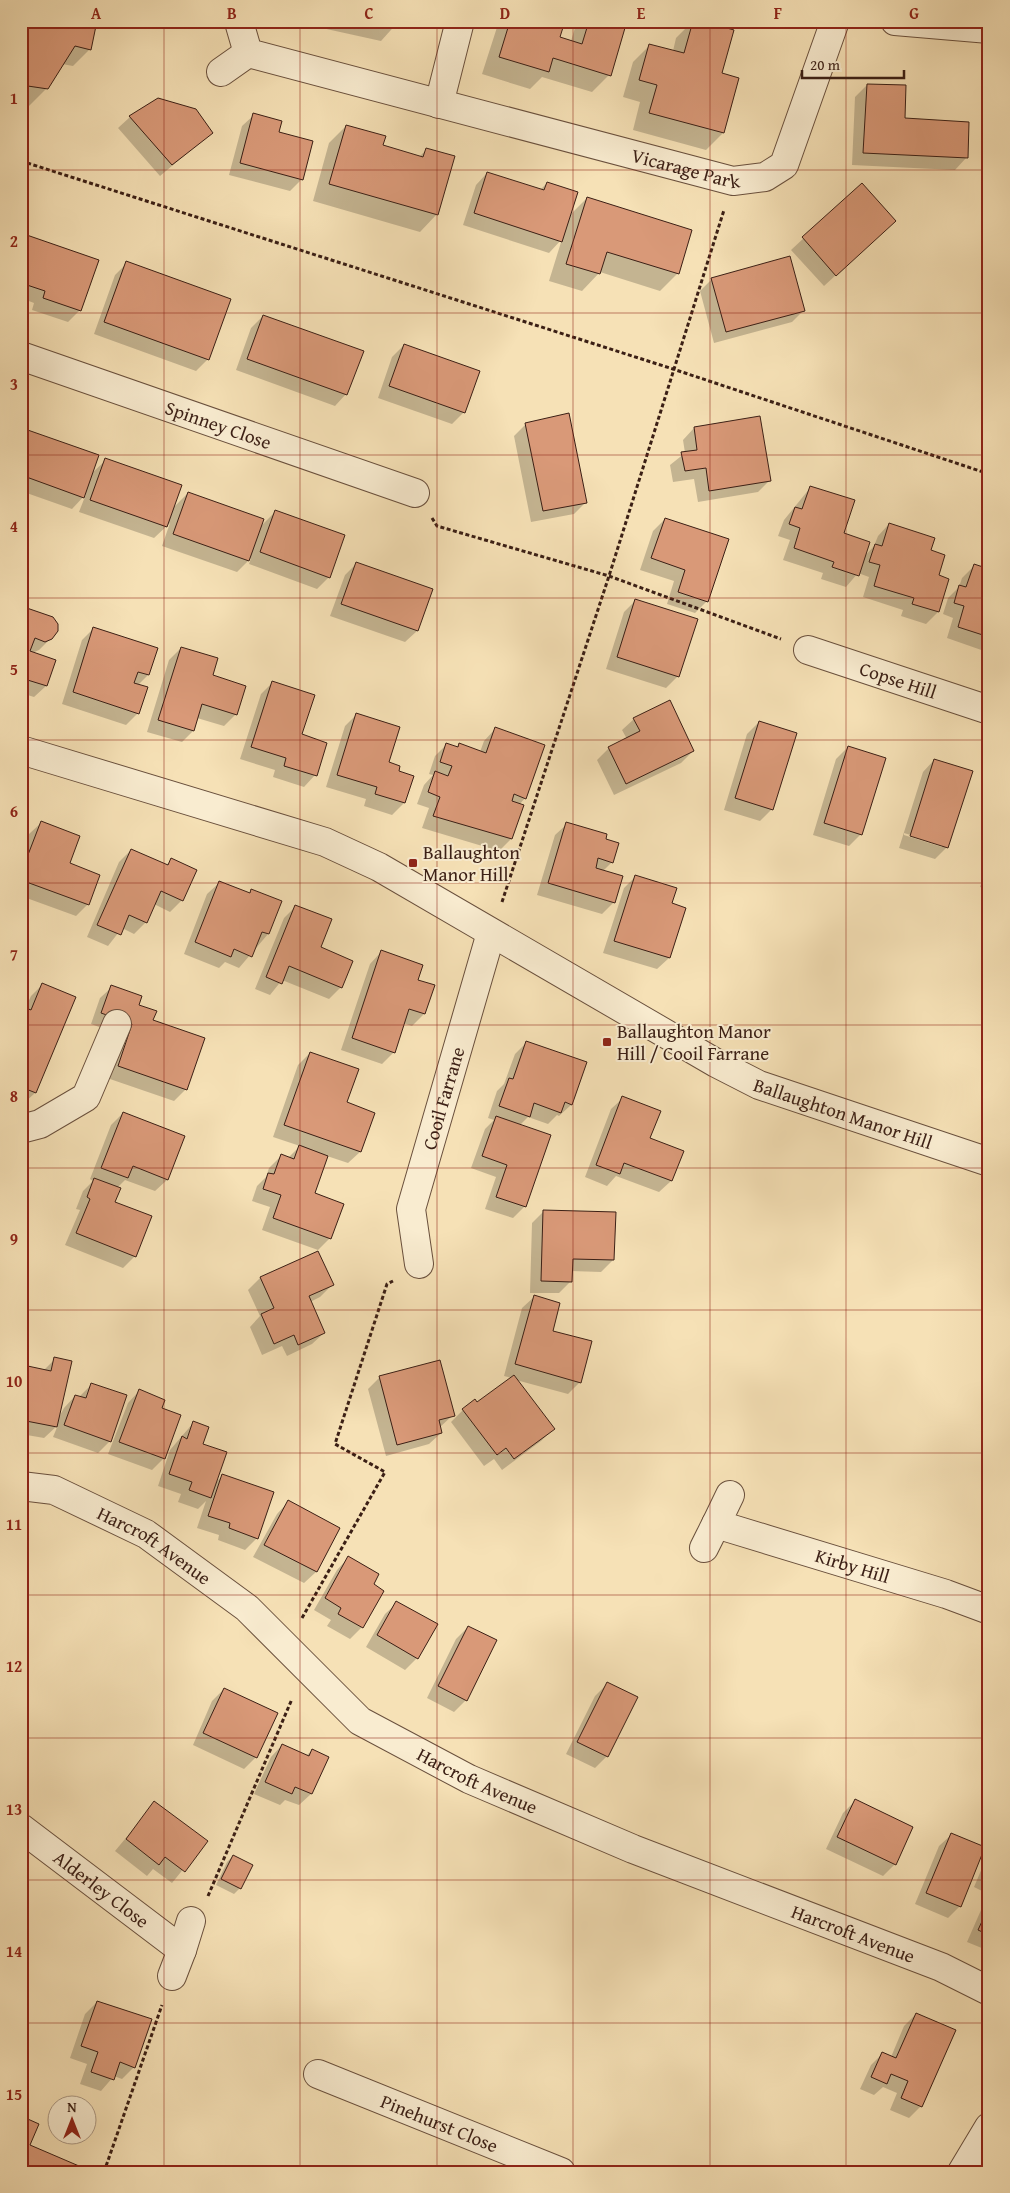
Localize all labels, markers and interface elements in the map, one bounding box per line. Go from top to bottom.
text: A [91,1,102,25]
text: B [227,1,237,25]
text: C [364,1,374,25]
text: D [500,1,510,25]
text: E [637,1,646,25]
text: F [774,1,782,25]
text: G [909,1,919,25]
scale bar [802,48,905,80]
text: 20 m [810,54,841,75]
text: 1 [10,86,18,110]
street label: Vicarage Park [628,141,742,195]
text: 2 [10,229,18,253]
text: 3 [10,372,18,396]
street label: Spinney Close [162,393,275,456]
text: 4 [10,514,18,538]
street label: Copse Hill [856,654,940,706]
text: 5 [10,657,18,681]
text: 6 [10,799,18,823]
place label: Ballaughton Manor Hill [423,838,520,888]
marker: Ballaughton Manor Hill [407,857,419,869]
text: 7 [10,942,18,966]
place label: Ballaughton Manor Hill / Cooil Farrane [617,1017,771,1067]
marker: Ballaughton Manor Hill / Cooil Farrane [601,1036,613,1048]
street label: Cooil Farrane [415,1043,471,1153]
street label: Ballaughton Manor Hill [750,1070,936,1156]
text: 8 [10,1084,18,1108]
text: 9 [10,1227,18,1251]
text: 10 [6,1369,22,1393]
street label: Harcroft Avenue [93,1499,217,1591]
text: 11 [6,1512,22,1536]
street label: Kirby Hill [812,1541,893,1590]
text: 12 [6,1654,22,1678]
street label: Harcroft Avenue [412,1740,542,1821]
text: 13 [6,1797,22,1821]
street label: Alderley Close [48,1844,155,1934]
street label: Harcroft Avenue [788,1897,919,1970]
text: 14 [6,1939,22,1963]
text: 15 [6,2082,22,2106]
street label: Pinehurst Close [377,2087,502,2159]
north arrow [48,2096,98,2146]
text: N [67,2097,77,2117]

